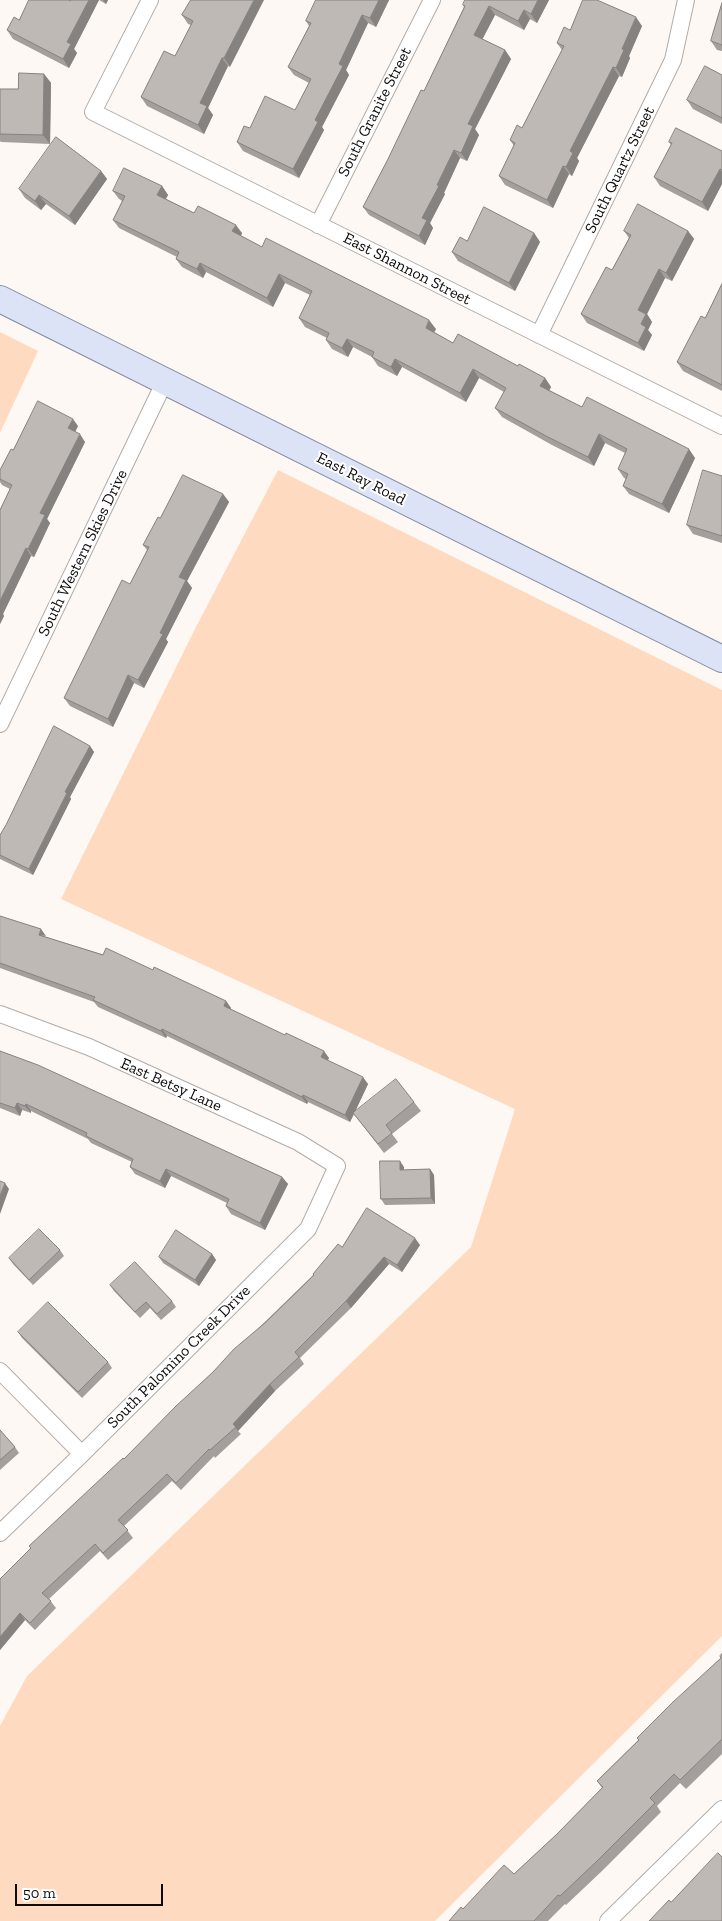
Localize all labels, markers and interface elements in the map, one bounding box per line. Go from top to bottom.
street label: South Granite Street [334,44,416,180]
street label: South Quartz Street [581,104,659,236]
street label: East Shannon Street [340,229,474,309]
street label: East Ray Road [313,448,409,510]
street label: South Western Skies Drive [34,467,132,639]
street label: East Betsy Lane [117,1054,225,1116]
street label: South Palomino Creek Drive [103,1281,255,1433]
scale bar [18,1874,165,1906]
text: 50 m [23,1884,56,1902]

